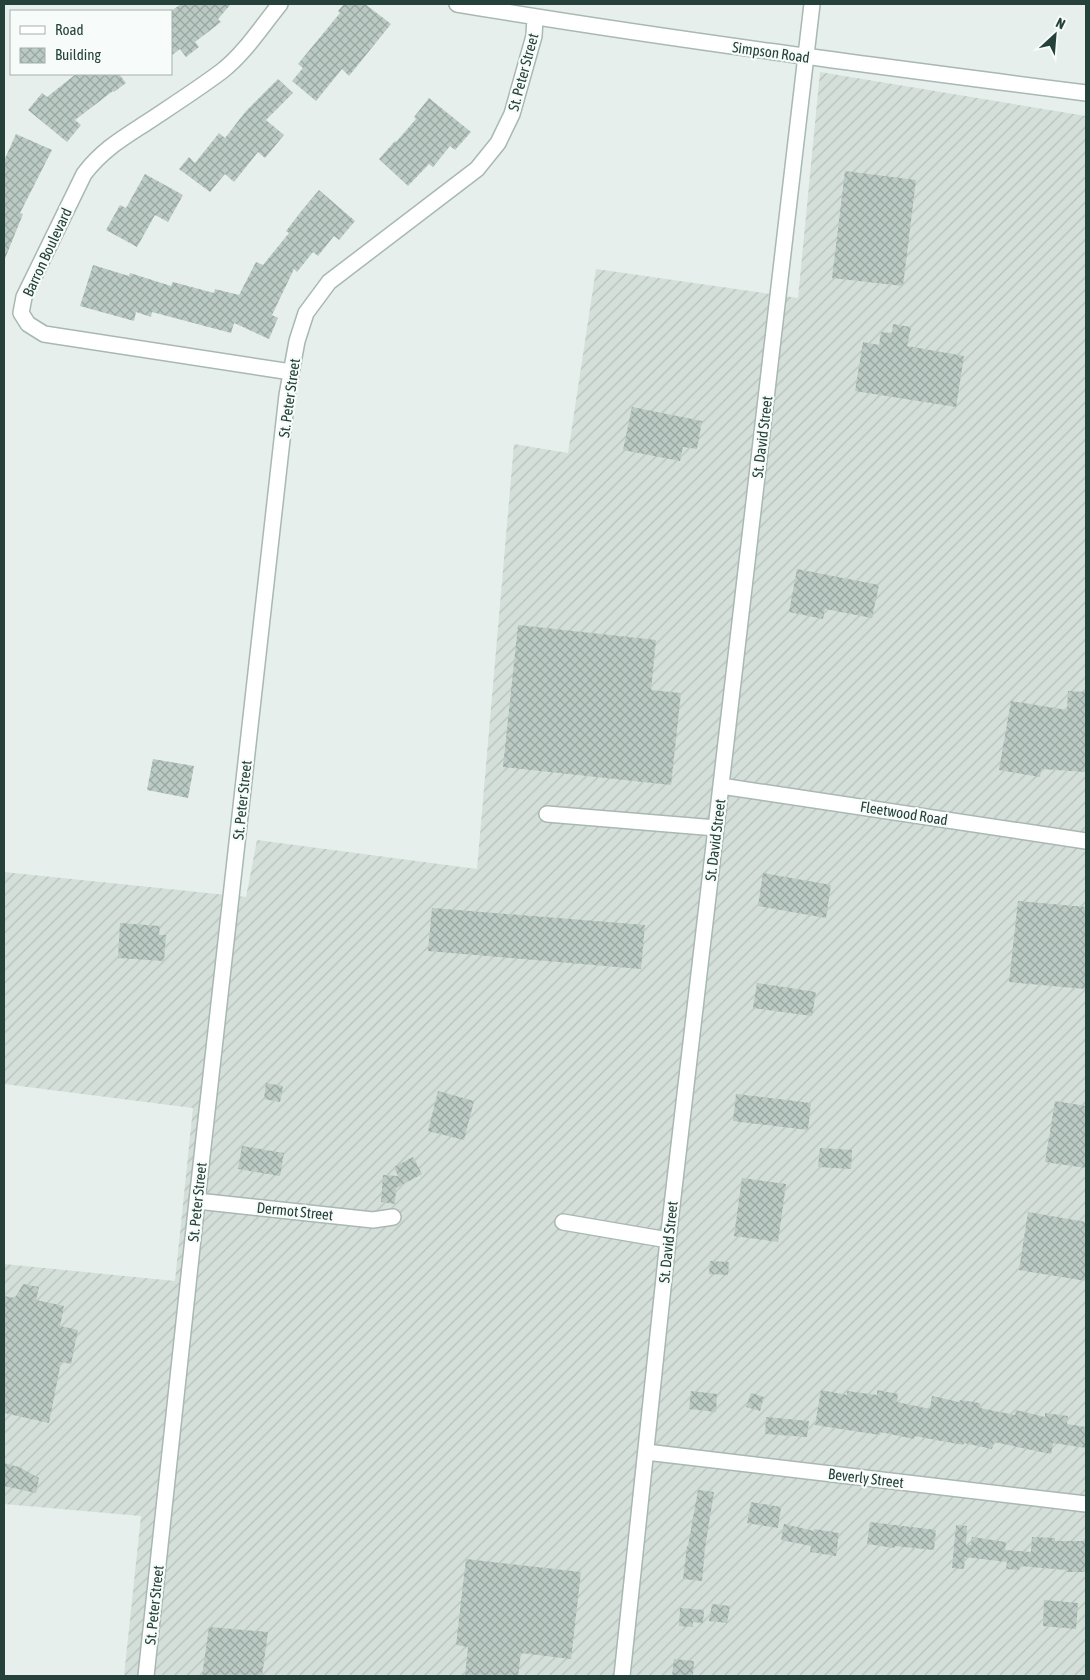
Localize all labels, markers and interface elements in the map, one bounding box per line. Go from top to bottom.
legend [10,10,172,75]
north arrow [1030,10,1080,60]
text: N [1053,14,1068,32]
text: Road [55,21,84,38]
street label: St. Peter Street [504,31,542,113]
street label: Simpson Road [731,38,811,66]
text: Building [55,46,101,63]
street label: Barron Boulevard [19,205,75,299]
street label: St. Peter Street [275,357,303,439]
street label: St. David Street [749,395,775,479]
street label: St. Peter Street [229,759,255,841]
street label: St. David Street [702,798,728,882]
street label: Fleetwood Road [859,798,949,828]
street label: St. Peter Street [184,1161,210,1243]
street label: Dermot Street [256,1199,334,1223]
street label: St. David Street [655,1200,681,1284]
street label: Beverly Street [827,1465,905,1491]
street label: St. Peter Street [141,1564,167,1646]

